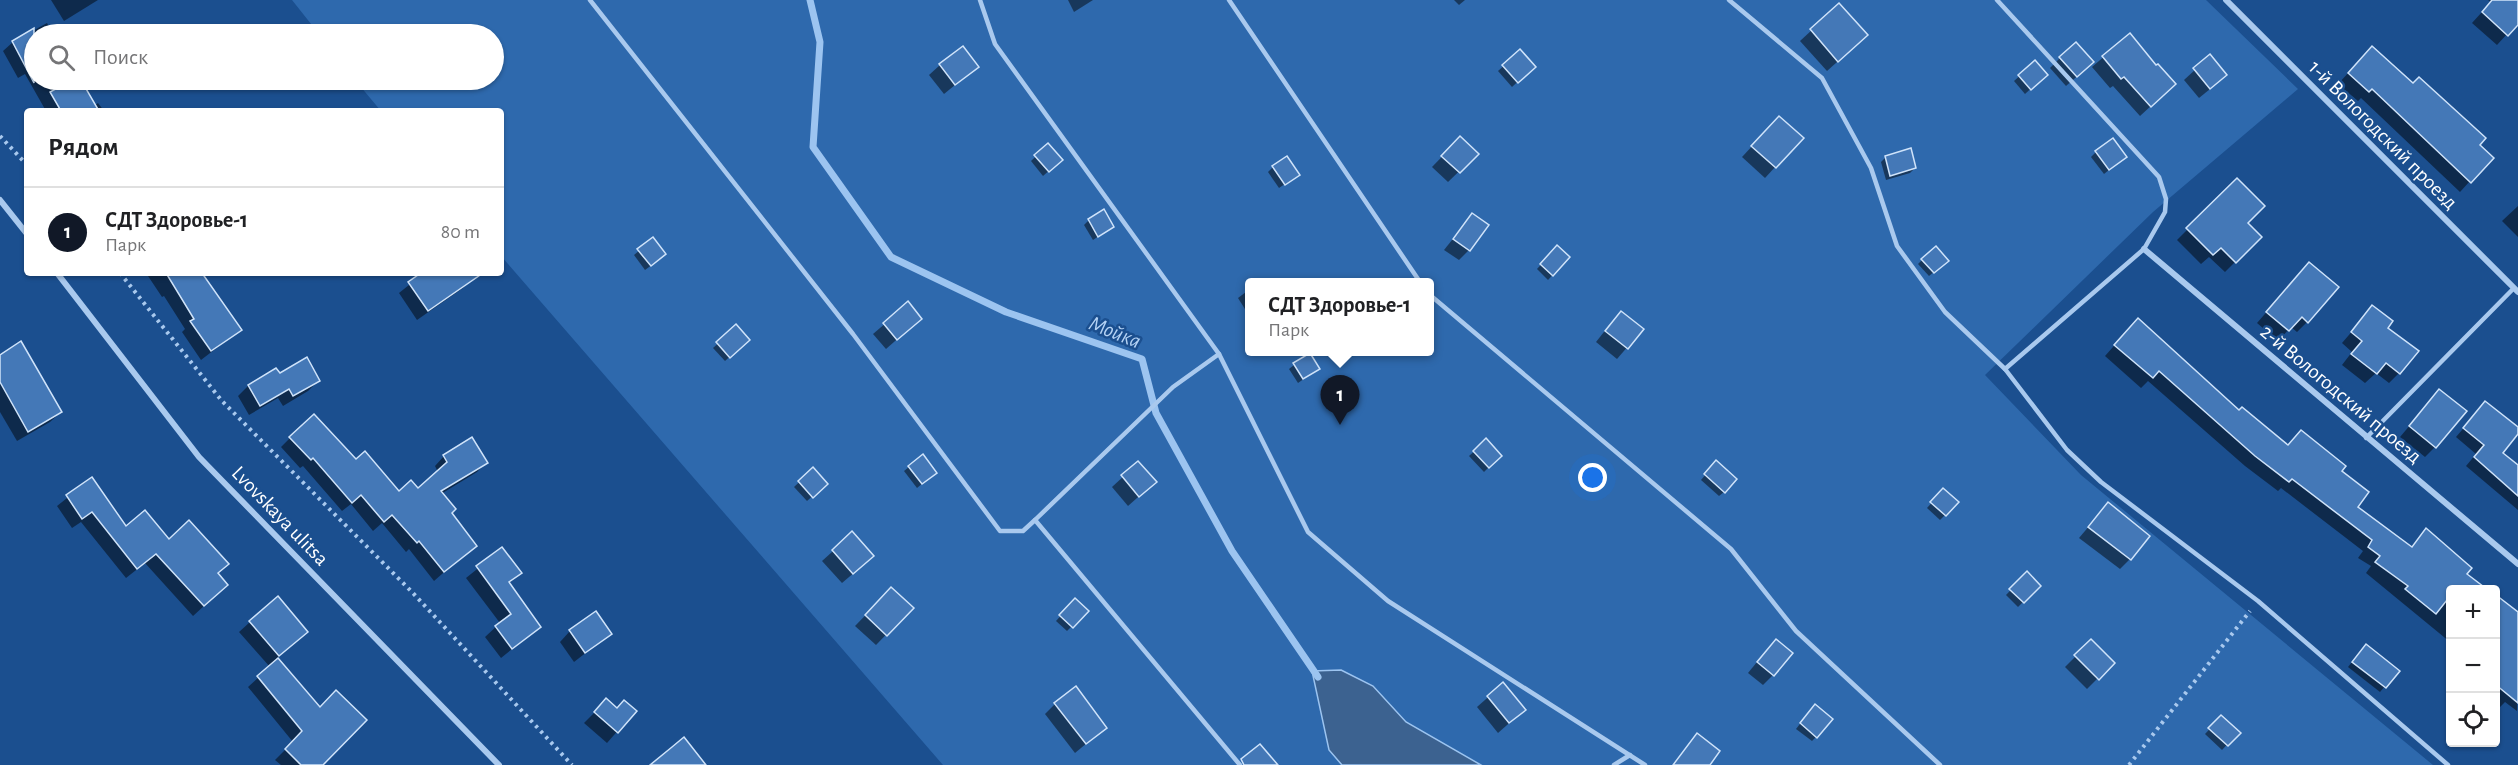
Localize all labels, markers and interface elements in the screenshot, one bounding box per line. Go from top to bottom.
search box [24,24,504,90]
icon: search [45,41,78,74]
text: Поиск [93,46,148,68]
street label: 1-й Вологодский проезд [2305,57,2461,213]
text: Рядом [48,134,119,160]
text: СДТ Здоровье-1 [105,209,248,231]
text: 1 [64,222,71,242]
text: 80 m [441,222,480,242]
text: Парк [105,235,146,255]
popup [1245,278,1434,356]
text: СДТ Здоровье-1 [1268,294,1411,316]
water label: Мойка [1086,312,1144,352]
text: Парк [1268,320,1309,340]
street label: 2-й Вологодский проезд [2256,321,2426,467]
pin: 1 [1320,376,1360,425]
street label: Lvovskaya ulitsa [228,462,333,570]
your location [1578,463,1607,492]
map controls [2446,585,2500,747]
button: + [2446,585,2500,639]
button: − [2446,639,2500,693]
button: locate [2446,693,2500,747]

